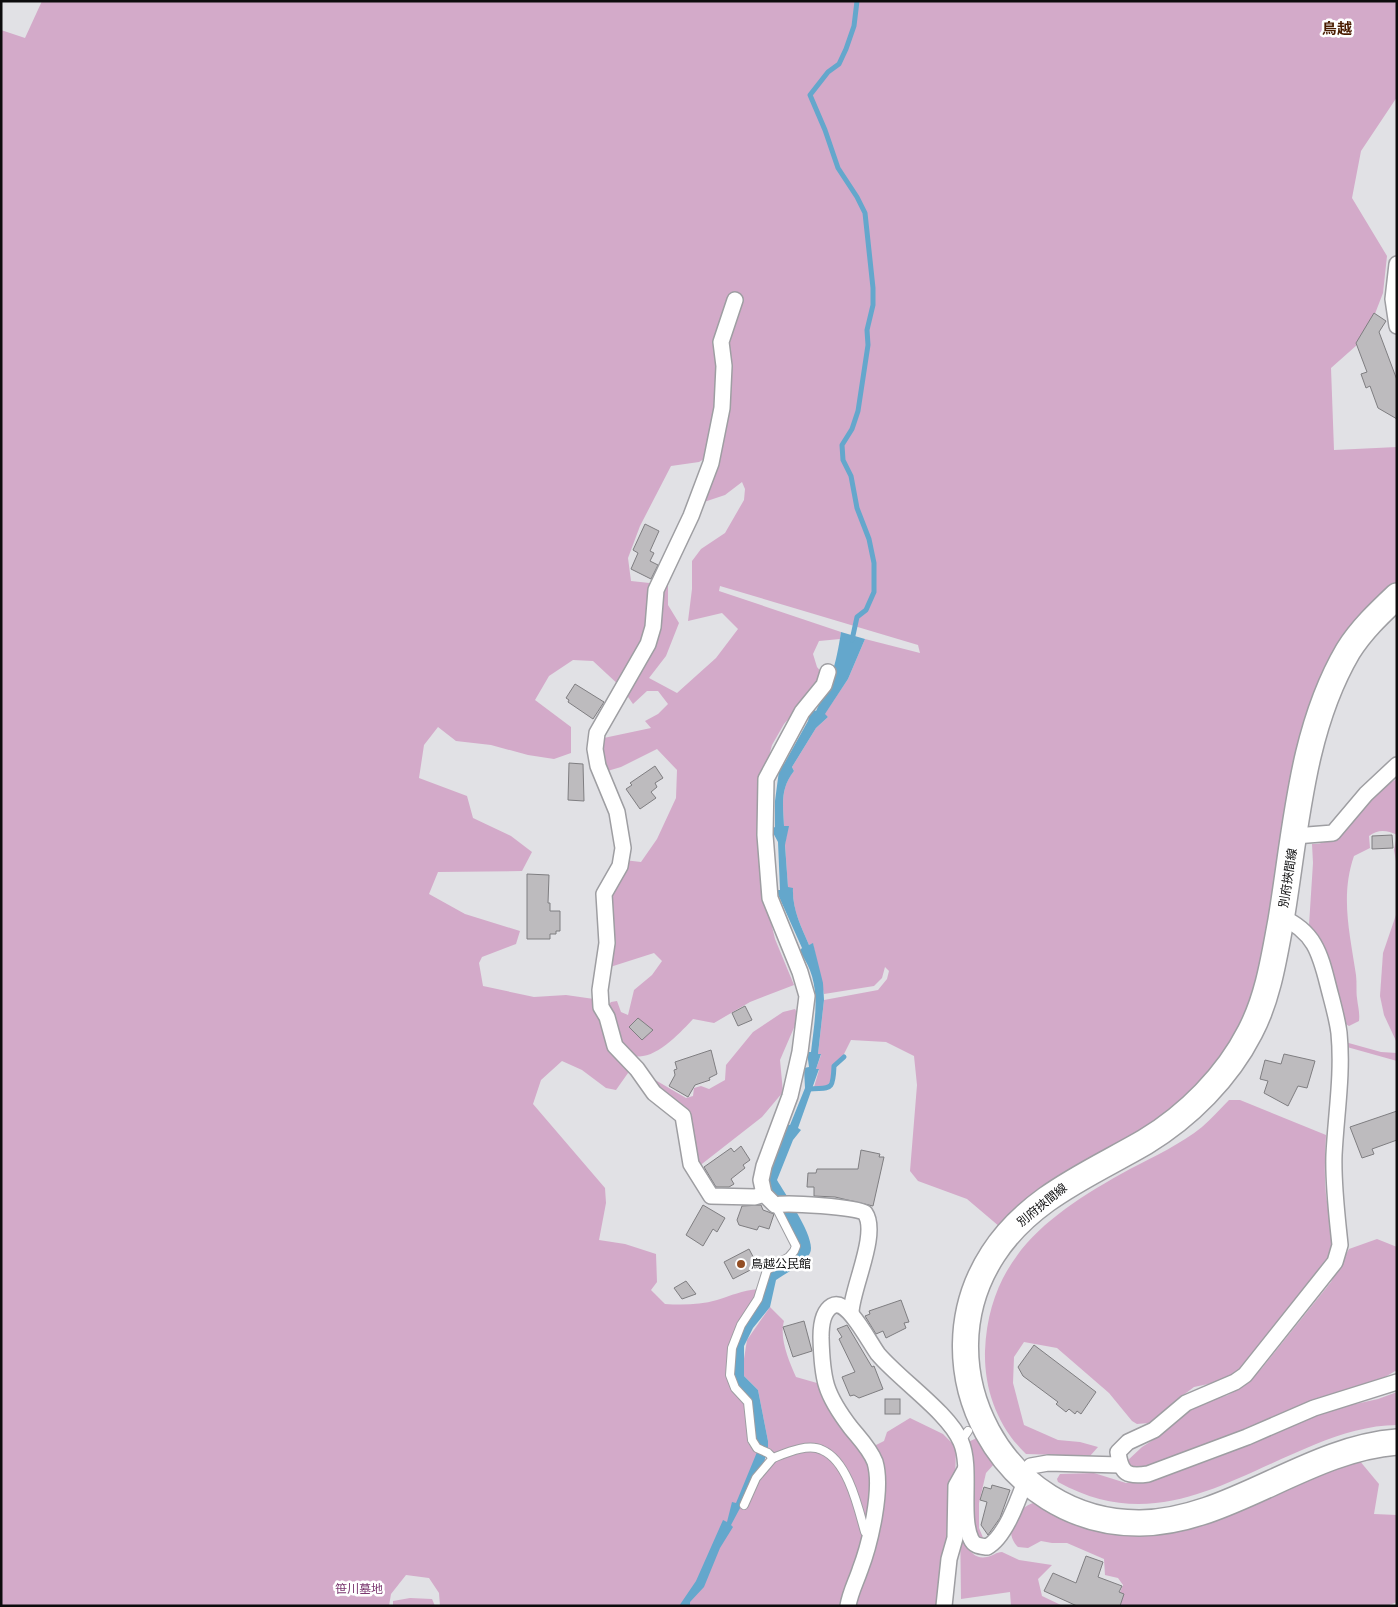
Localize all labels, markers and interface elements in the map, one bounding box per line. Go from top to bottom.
district label: 鳥越 [1322,19,1352,38]
street label: 別府挾間線 [1275,847,1300,909]
street label: 別府挾間線 [1014,1180,1070,1229]
place label: 鳥越公民館 [751,1256,811,1271]
marker: 鳥越公民館 [735,1258,747,1270]
park label: 笹川墓地 [335,1581,383,1596]

